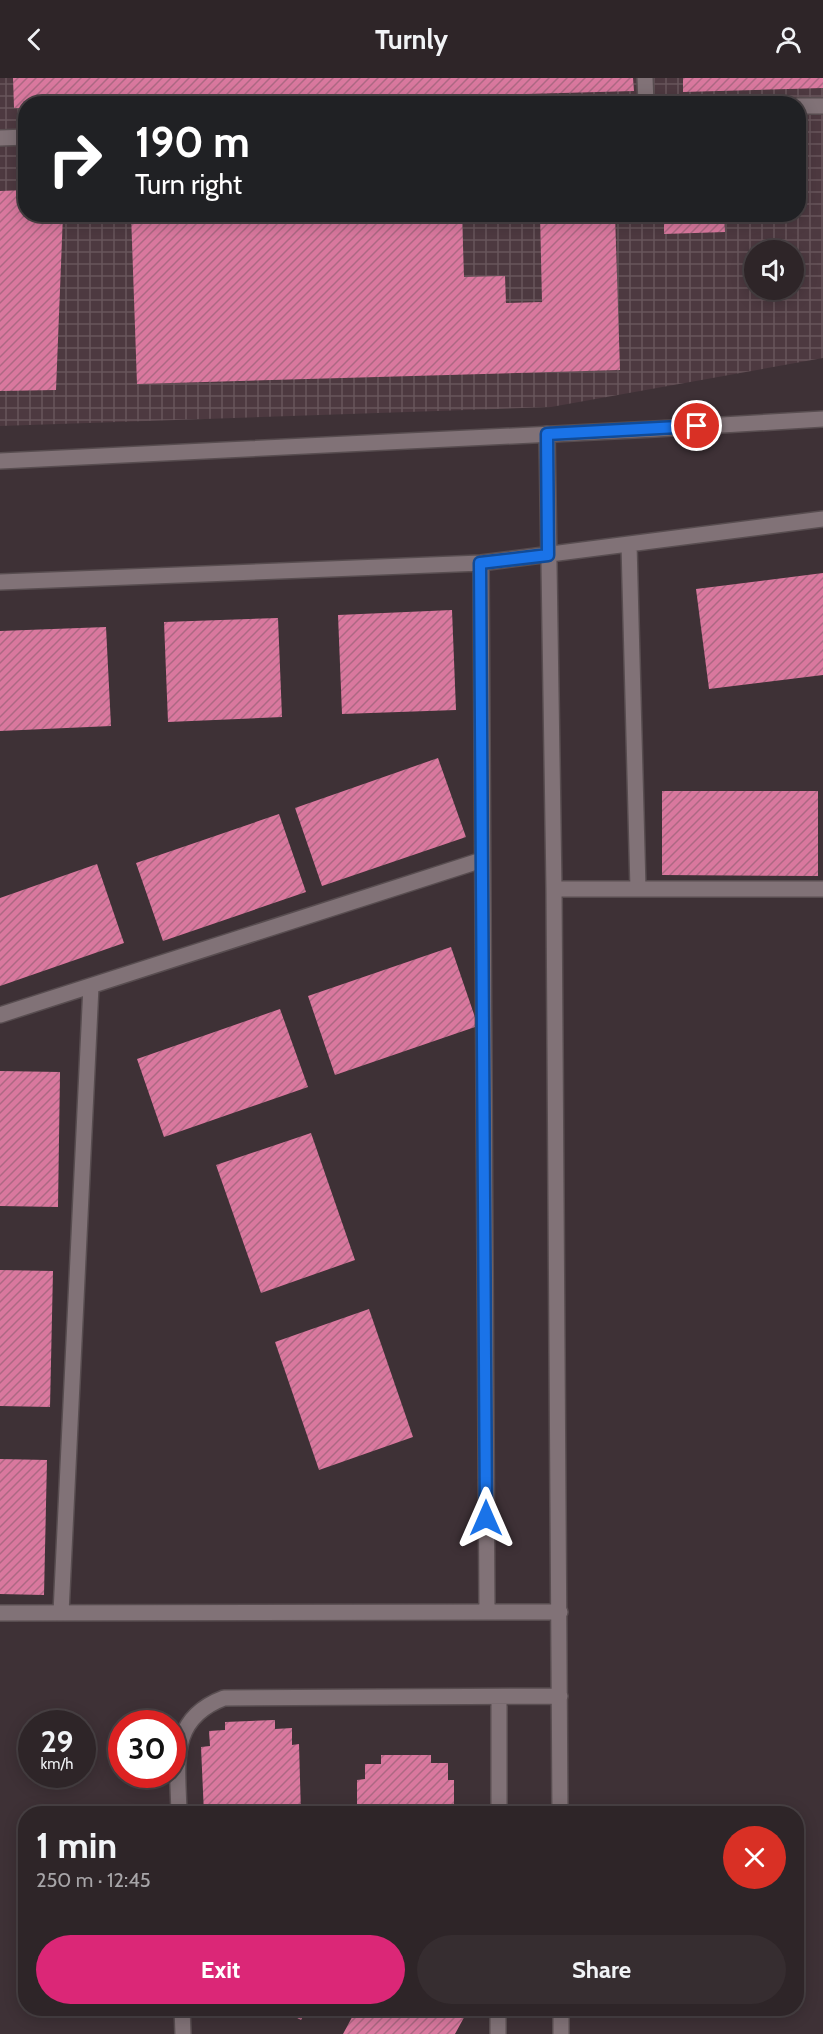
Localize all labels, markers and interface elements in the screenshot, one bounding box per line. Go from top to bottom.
icon: back [18,23,51,56]
text: Turnly [375,23,448,56]
icon: person [772,23,805,56]
text: 190 m [135,116,250,168]
icon: right [36,120,114,198]
text: Turn right [135,168,242,201]
map controls [744,240,804,300]
button: sound [744,240,804,300]
pin [671,400,722,451]
icon: arrive [680,409,713,442]
position arrow [454,1486,518,1550]
speed limit sign: 30 [108,1710,186,1788]
text: 29 [41,1723,73,1760]
text: km/h [41,1755,73,1773]
text: 1 min [36,1823,117,1867]
button: close [723,1826,786,1889]
text: 250 m · 12:45 [36,1868,151,1892]
button: Exit [36,1935,405,2004]
button: Share [417,1935,786,2004]

